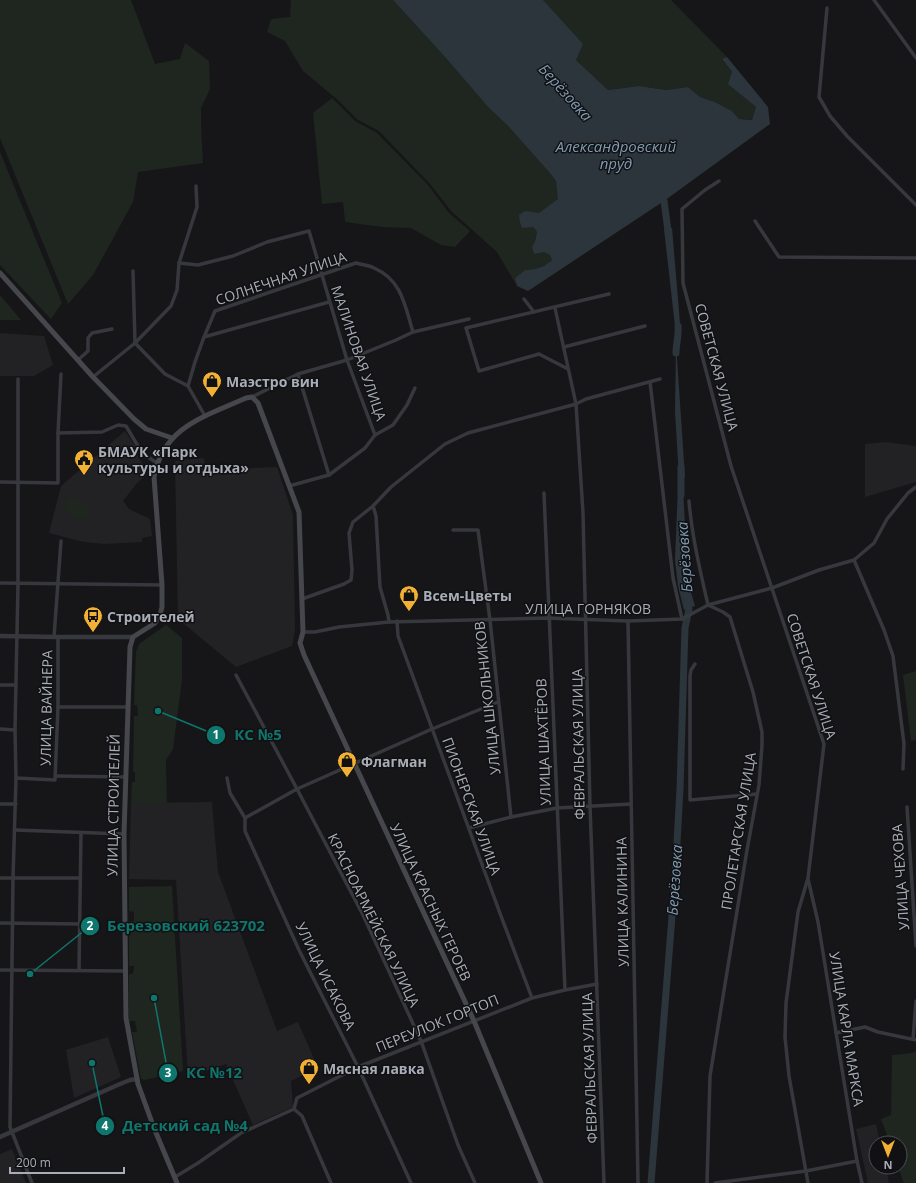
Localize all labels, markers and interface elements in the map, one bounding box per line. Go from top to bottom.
water label: Берёзовка [535,59,597,125]
water label: Александровский пруд [555,136,676,173]
street label: СОЛНЕЧНАЯ УЛИЦА [213,247,349,309]
street label: МАЛИНОВАЯ УЛИЦА [327,283,391,423]
street label: СОВЕТСКАЯ УЛИЦА [691,301,743,433]
shop icon: Маэстро вин [201,370,223,398]
place label: Маэстро вин [226,372,319,391]
place label: БМАУК «Парк культуры и отдыха» [98,442,249,477]
public building icon: БМАУК «Парк культуры и отдыха» [73,448,95,476]
water label: Берёзовка [672,520,696,593]
shop icon: Всем-Цветы [398,584,420,612]
place label: Всем-Цветы [423,586,512,605]
street label: УЛИЦА ГОРНЯКОВ [525,599,651,618]
bus stop icon: Строителей [82,605,104,633]
place label: Строителей [107,607,195,626]
street label: СОВЕТСКАЯ УЛИЦА [783,611,841,741]
street label: УЛИЦА ШКОЛЬНИКОВ [470,620,504,776]
street label: УЛИЦА ВАЙНЕРА [35,650,57,766]
street label: ФЕВРАЛЬСКАЯ УЛИЦА [567,668,589,820]
street label: УЛИЦА ШАХТЁРОВ [531,678,555,806]
callout: КС №5 [206,722,290,749]
text: КС №5 [234,724,282,744]
text: 1 [213,726,219,743]
street label: УЛИЦА СТРОИТЕЛЕЙ [102,734,124,876]
street label: ПИОНЕРСКАЯ УЛИЦА [438,735,506,878]
shop icon: Флагман [336,750,358,778]
street label: ПРОЛЕТАРСКАЯ УЛИЦА [716,751,760,911]
place label: Флагман [361,752,427,771]
street label: УЛИЦА КРАСНЫХ ГЕРОЕВ [386,820,476,984]
street label: УЛИЦА ЧЕХОВА [887,823,913,931]
street label: КРАСНОАРМЕЙСКАЯ УЛИЦА [324,830,424,1010]
street label: УЛИЦА КАЛИНИНА [611,837,633,967]
water label: Берёзовка [662,843,686,916]
callout: Березовский 623702 [80,912,273,939]
text: Березовский 623702 [107,915,265,935]
text: 2 [87,917,94,934]
street label: УЛИЦА ИСАКОВА [292,919,360,1033]
street label: УЛИЦА КАРЛА МАРКСА [825,950,869,1108]
street label: ПЕРЕУЛОК ГОРТОП [373,990,501,1056]
street label: ФЕВРАЛЬСКАЯ УЛИЦА [577,992,601,1144]
shop icon: Мясная лавка [298,1057,320,1085]
callout: КС №12 [158,1059,250,1086]
place label: Мясная лавка [323,1059,425,1078]
text: КС №12 [186,1062,242,1082]
text: 3 [165,1064,172,1081]
callout: Детский сад №4 [95,1113,256,1140]
text: Детский сад №4 [122,1115,248,1135]
text: 4 [102,1117,109,1134]
north arrow [868,1135,908,1175]
scale bar [10,1149,124,1175]
text: 200 m [16,1154,51,1171]
text: N [884,1158,892,1173]

